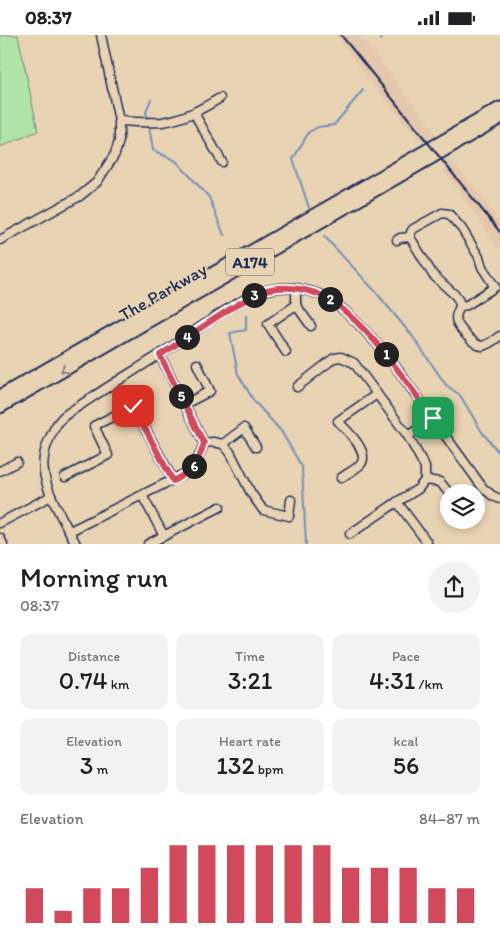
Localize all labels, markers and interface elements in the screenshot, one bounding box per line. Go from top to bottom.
text: 08:37 [25,6,72,29]
road number: A174 [226,248,274,275]
street label: The Parkway [115,258,211,326]
pin: 3 [242,283,266,307]
text: 3 [251,287,258,304]
pin: 2 [318,287,342,311]
text: 2 [327,291,334,308]
pin: 4 [174,325,200,349]
text: 4 [183,329,192,346]
pin: 1 [374,341,398,367]
text: 1 [383,346,390,363]
one-way arrow [60,363,69,373]
pin: 5 [168,383,194,409]
pin [112,385,154,427]
text: 5 [178,388,185,405]
icon: check [119,392,147,420]
pin [412,397,454,439]
icon: arrive [419,404,447,432]
pin: 6 [182,453,206,479]
text: 6 [191,458,198,475]
map controls [440,484,485,529]
button: layers [440,484,485,529]
text: Morning run [20,560,168,594]
button: share [428,561,480,613]
text: 08:37 [20,596,59,615]
text: Distance [68,648,120,665]
text: Time [235,648,265,665]
text: Pace [392,648,420,665]
text: 0.74 [59,665,108,695]
text: 3:21 [228,665,272,695]
text: 4:31 [369,665,415,695]
text: km [108,676,129,693]
text: /km [415,676,443,693]
text: Elevation [66,733,122,750]
text: Heart rate [219,733,281,750]
text: kcal [394,733,418,750]
text: 3 [80,750,93,780]
text: 132 [216,750,255,780]
text: 56 [393,750,419,780]
text: m [93,761,108,778]
text: bpm [255,761,284,778]
text: Elevation [20,809,84,828]
text: 84–87 m [419,809,480,828]

